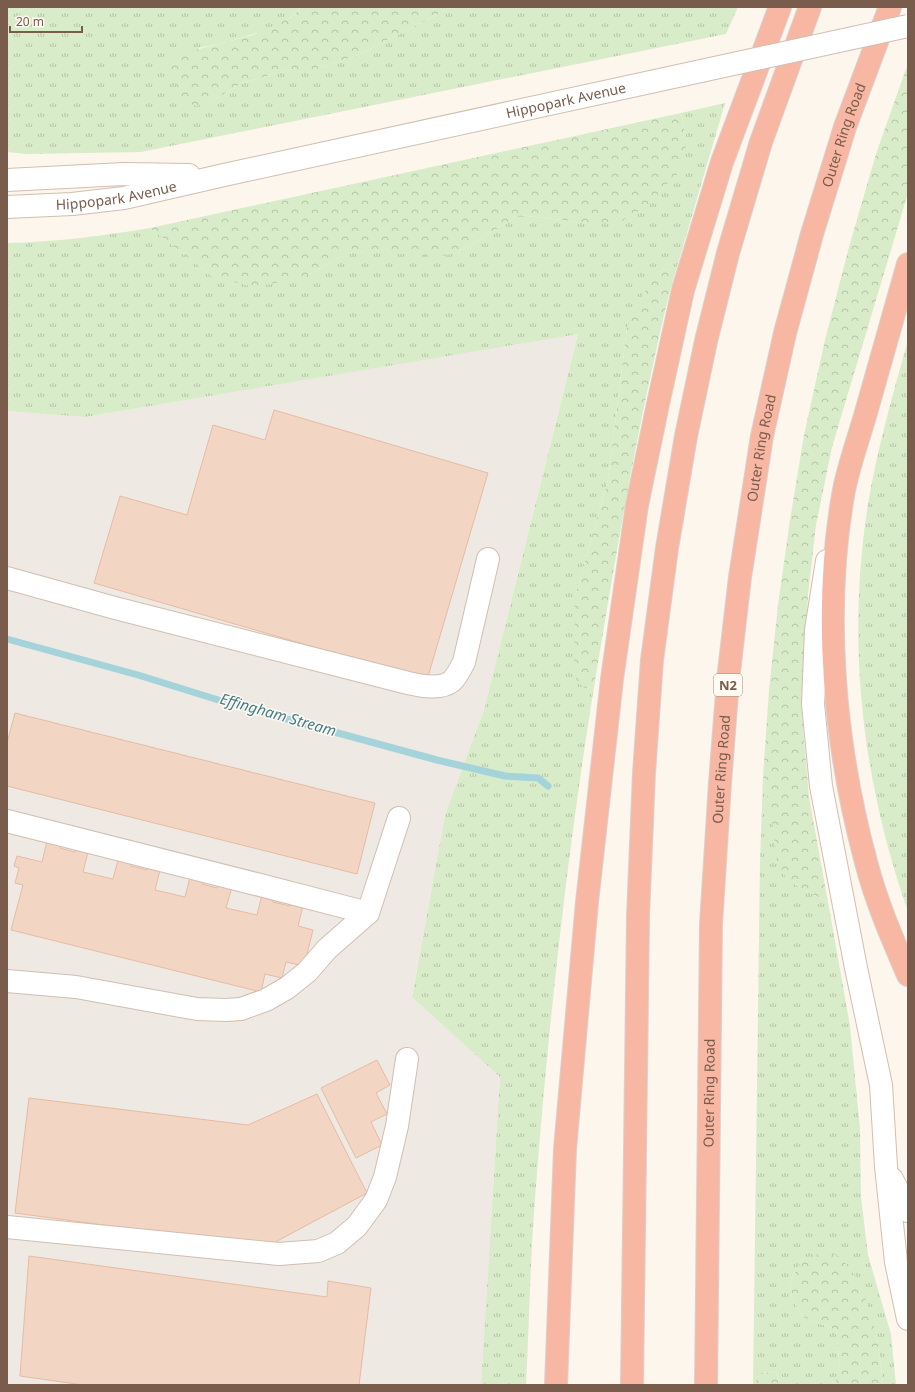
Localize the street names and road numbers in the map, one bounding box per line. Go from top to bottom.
street label: Hippopark Avenue [504,78,628,122]
street label: Outer Ring Road [817,80,870,190]
street label: Hippopark Avenue [55,176,178,214]
street label: Outer Ring Road [742,392,780,503]
road number: N2 [714,674,742,696]
street label: Outer Ring Road [707,714,734,824]
street label: Outer Ring Road [699,1038,719,1148]

